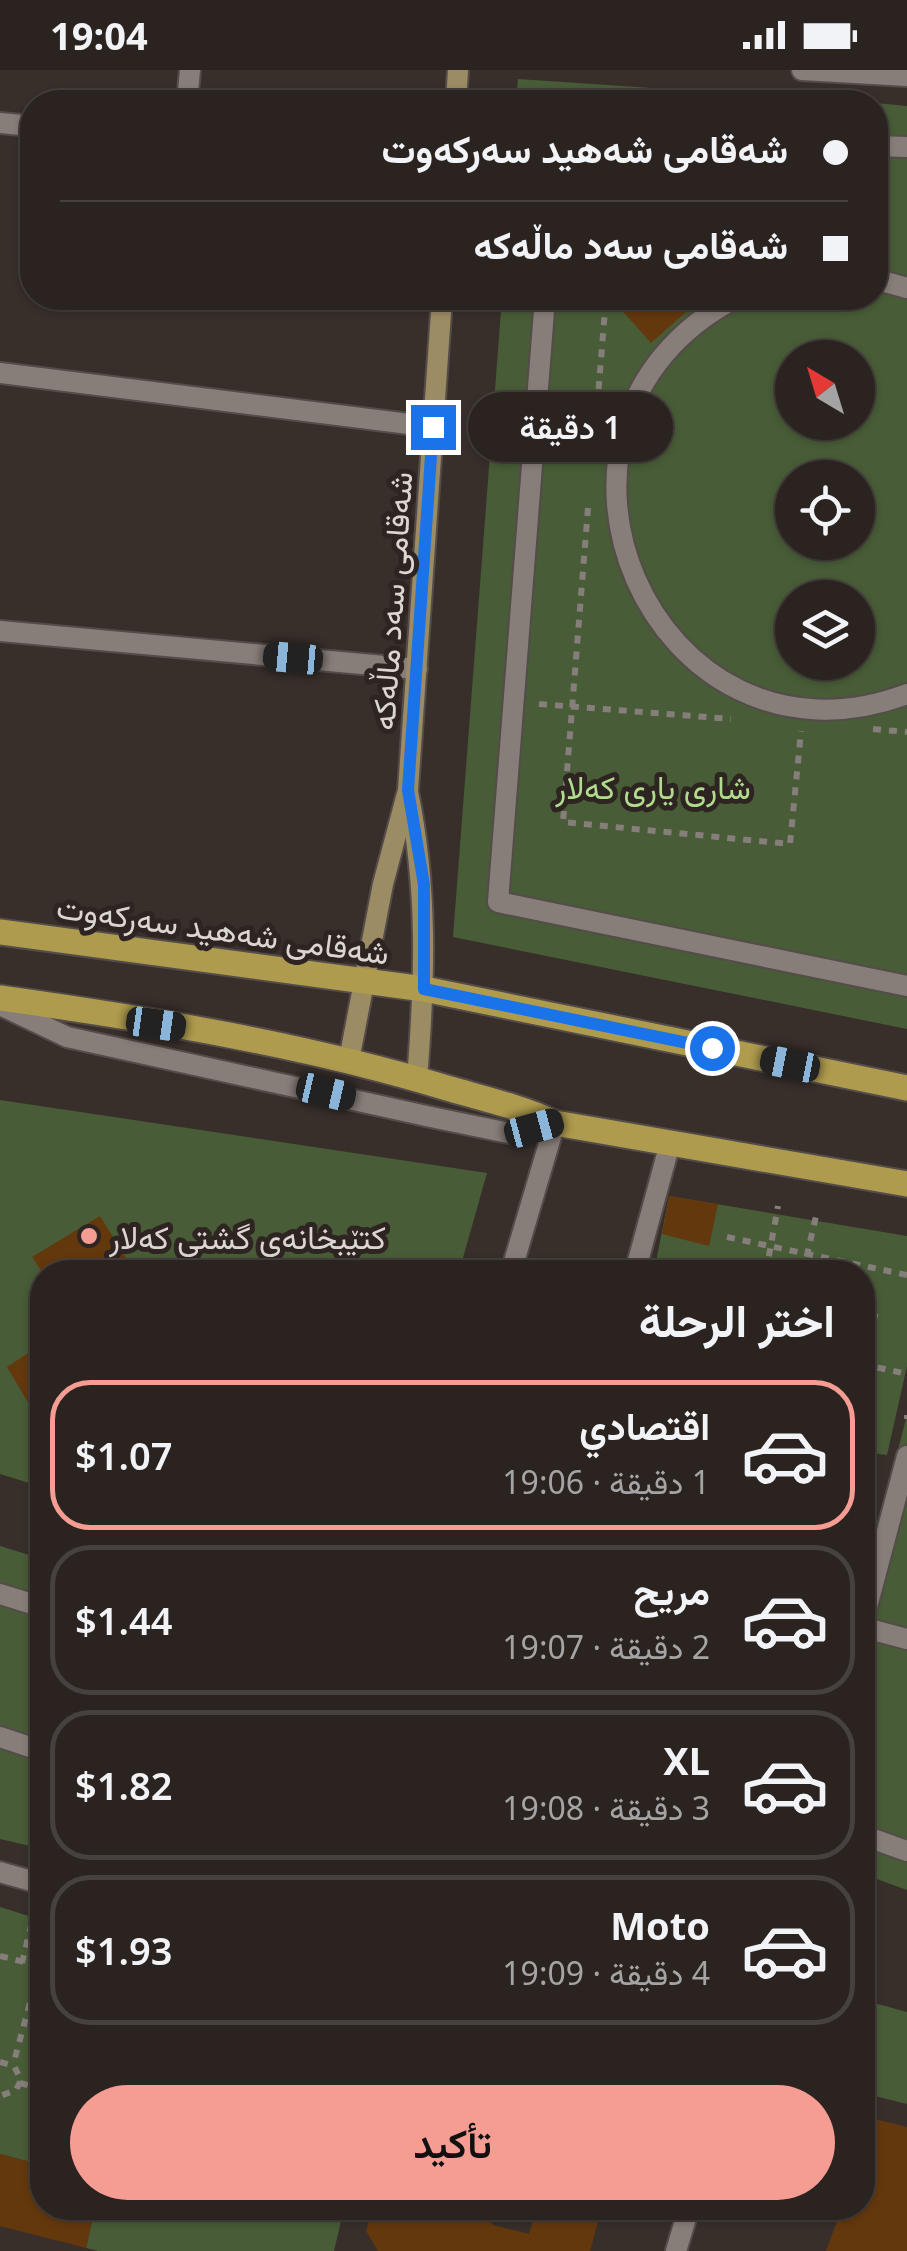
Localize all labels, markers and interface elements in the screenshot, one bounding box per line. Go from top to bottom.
text: 19:04 [50,9,148,61]
text: شەقامی شەهید سەرکەوت [382,122,788,174]
text: شەقامی سەد ماڵەکە [473,218,788,270]
north arrow [775,340,875,440]
map controls [775,340,875,680]
callout: 1 دقيقة [468,392,673,462]
route end [411,405,456,450]
text: 1 دقيقة [520,405,621,448]
button: locate [775,460,875,560]
street label: شەقامی سەد ماڵەکە [361,470,421,732]
button: layers [775,580,875,680]
car [262,640,324,676]
park label: شاری یاری کەلار [554,765,751,808]
street label: شەقامی شەهید سەرکەوت [54,884,392,974]
car [124,1005,188,1043]
route start [690,1026,735,1071]
car [758,1044,822,1084]
car [293,1071,359,1113]
car [501,1106,567,1150]
place label: کتێبخانەی گشتی کەلار [108,1215,386,1258]
marker: کتێبخانەی گشتی کەلار [78,1225,100,1247]
text: اختر الرحلة [639,1289,835,1350]
text: اقتصادي [579,1399,710,1451]
icon: car [740,1410,830,1500]
text: $1.07 [75,1429,172,1481]
text: 1 دقيقة · 19:06 [502,1460,710,1503]
text: مريح [634,1564,710,1616]
icon: car [740,1575,830,1665]
text: $1.44 [75,1594,172,1646]
text: 2 دقيقة · 19:07 [502,1625,710,1668]
text: XL [663,1734,710,1786]
icon: car [740,1740,830,1830]
text: $1.82 [75,1759,172,1811]
text: 3 دقيقة · 19:08 [502,1786,710,1829]
text: Moto [610,1899,710,1951]
icon: car [740,1905,830,1995]
text: $1.93 [75,1924,172,1976]
text: 4 دقيقة · 19:09 [502,1951,710,1994]
button: تأكيد [70,2085,835,2200]

